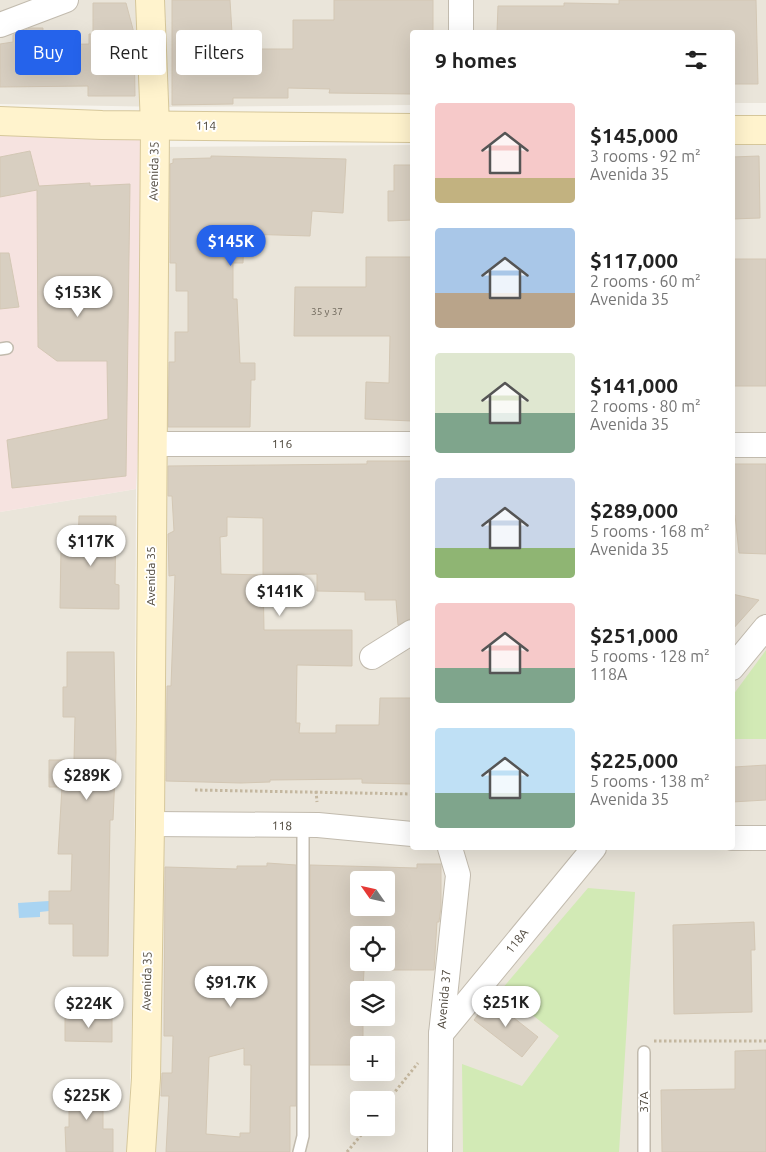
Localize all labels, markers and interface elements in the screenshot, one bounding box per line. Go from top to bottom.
chip: Buy [15,30,81,75]
chip: Rent [91,30,166,75]
chip: Filters [176,30,262,75]
icon: filters [682,46,710,74]
text: 9 homes [435,48,517,72]
street label: 114 [196,119,217,132]
icon: home [475,123,535,183]
text: $145,000 [590,123,678,147]
street label: Avenida 35 [146,141,161,201]
text: 3 rooms · 92 m² [590,147,701,165]
text: Avenida 35 [590,165,669,183]
pin: $145K [196,224,266,267]
text: $145K [208,232,254,250]
icon: home [475,248,535,308]
text: $117,000 [590,248,678,272]
text: 2 rooms · 60 m² [590,272,701,290]
pin: $153K [43,276,113,318]
text: $153K [55,283,101,301]
text: Avenida 35 [590,290,669,308]
house number: 35 y 37 [311,306,343,317]
icon: home [475,373,535,433]
text: $141,000 [590,373,678,397]
text: 2 rooms · 80 m² [590,397,701,415]
text: Avenida 35 [590,415,669,433]
street label: 116 [272,437,292,450]
icon: home [475,498,535,558]
text: $289,000 [590,498,678,522]
text: 5 rooms · 168 m² [590,522,710,540]
pin: $117K [56,524,126,567]
text: $117K [68,532,114,550]
text: Avenida 35 [590,540,669,558]
street label: Avenida 35 [144,546,157,606]
pin: $141K [245,574,315,617]
text: $141K [257,582,303,600]
icon: home [475,623,535,683]
text: $251,000 [590,623,678,647]
text: 5 rooms · 128 m² [590,647,710,665]
text: 118A [590,665,627,683]
icon: home [475,748,535,808]
text: $225,000 [590,748,678,772]
pin: $289K [52,758,122,801]
text: $289K [64,766,110,784]
text: 5 rooms · 138 m² [590,772,710,790]
text: Avenida 35 [590,790,669,808]
street label: 118 [272,819,293,832]
north arrow [350,871,395,916]
map controls [350,871,395,1136]
button: locate [350,926,395,971]
street label: 118A [503,926,531,956]
street label: Avenida 35 [139,951,154,1011]
pin: $91.7K [190,966,272,1008]
street label: Avenida 37 [434,969,453,1029]
text: $91.7K [206,973,256,991]
button: layers [350,981,395,1026]
pin: $224K [54,986,124,1029]
pin: $251K [471,986,541,1028]
text: $251K [483,993,529,1011]
text: $224K [66,994,112,1012]
button: + [350,1036,395,1081]
pin: $225K [52,1078,122,1121]
text: $225K [64,1086,110,1104]
button: − [350,1091,395,1136]
street label: 37A [637,1091,650,1113]

